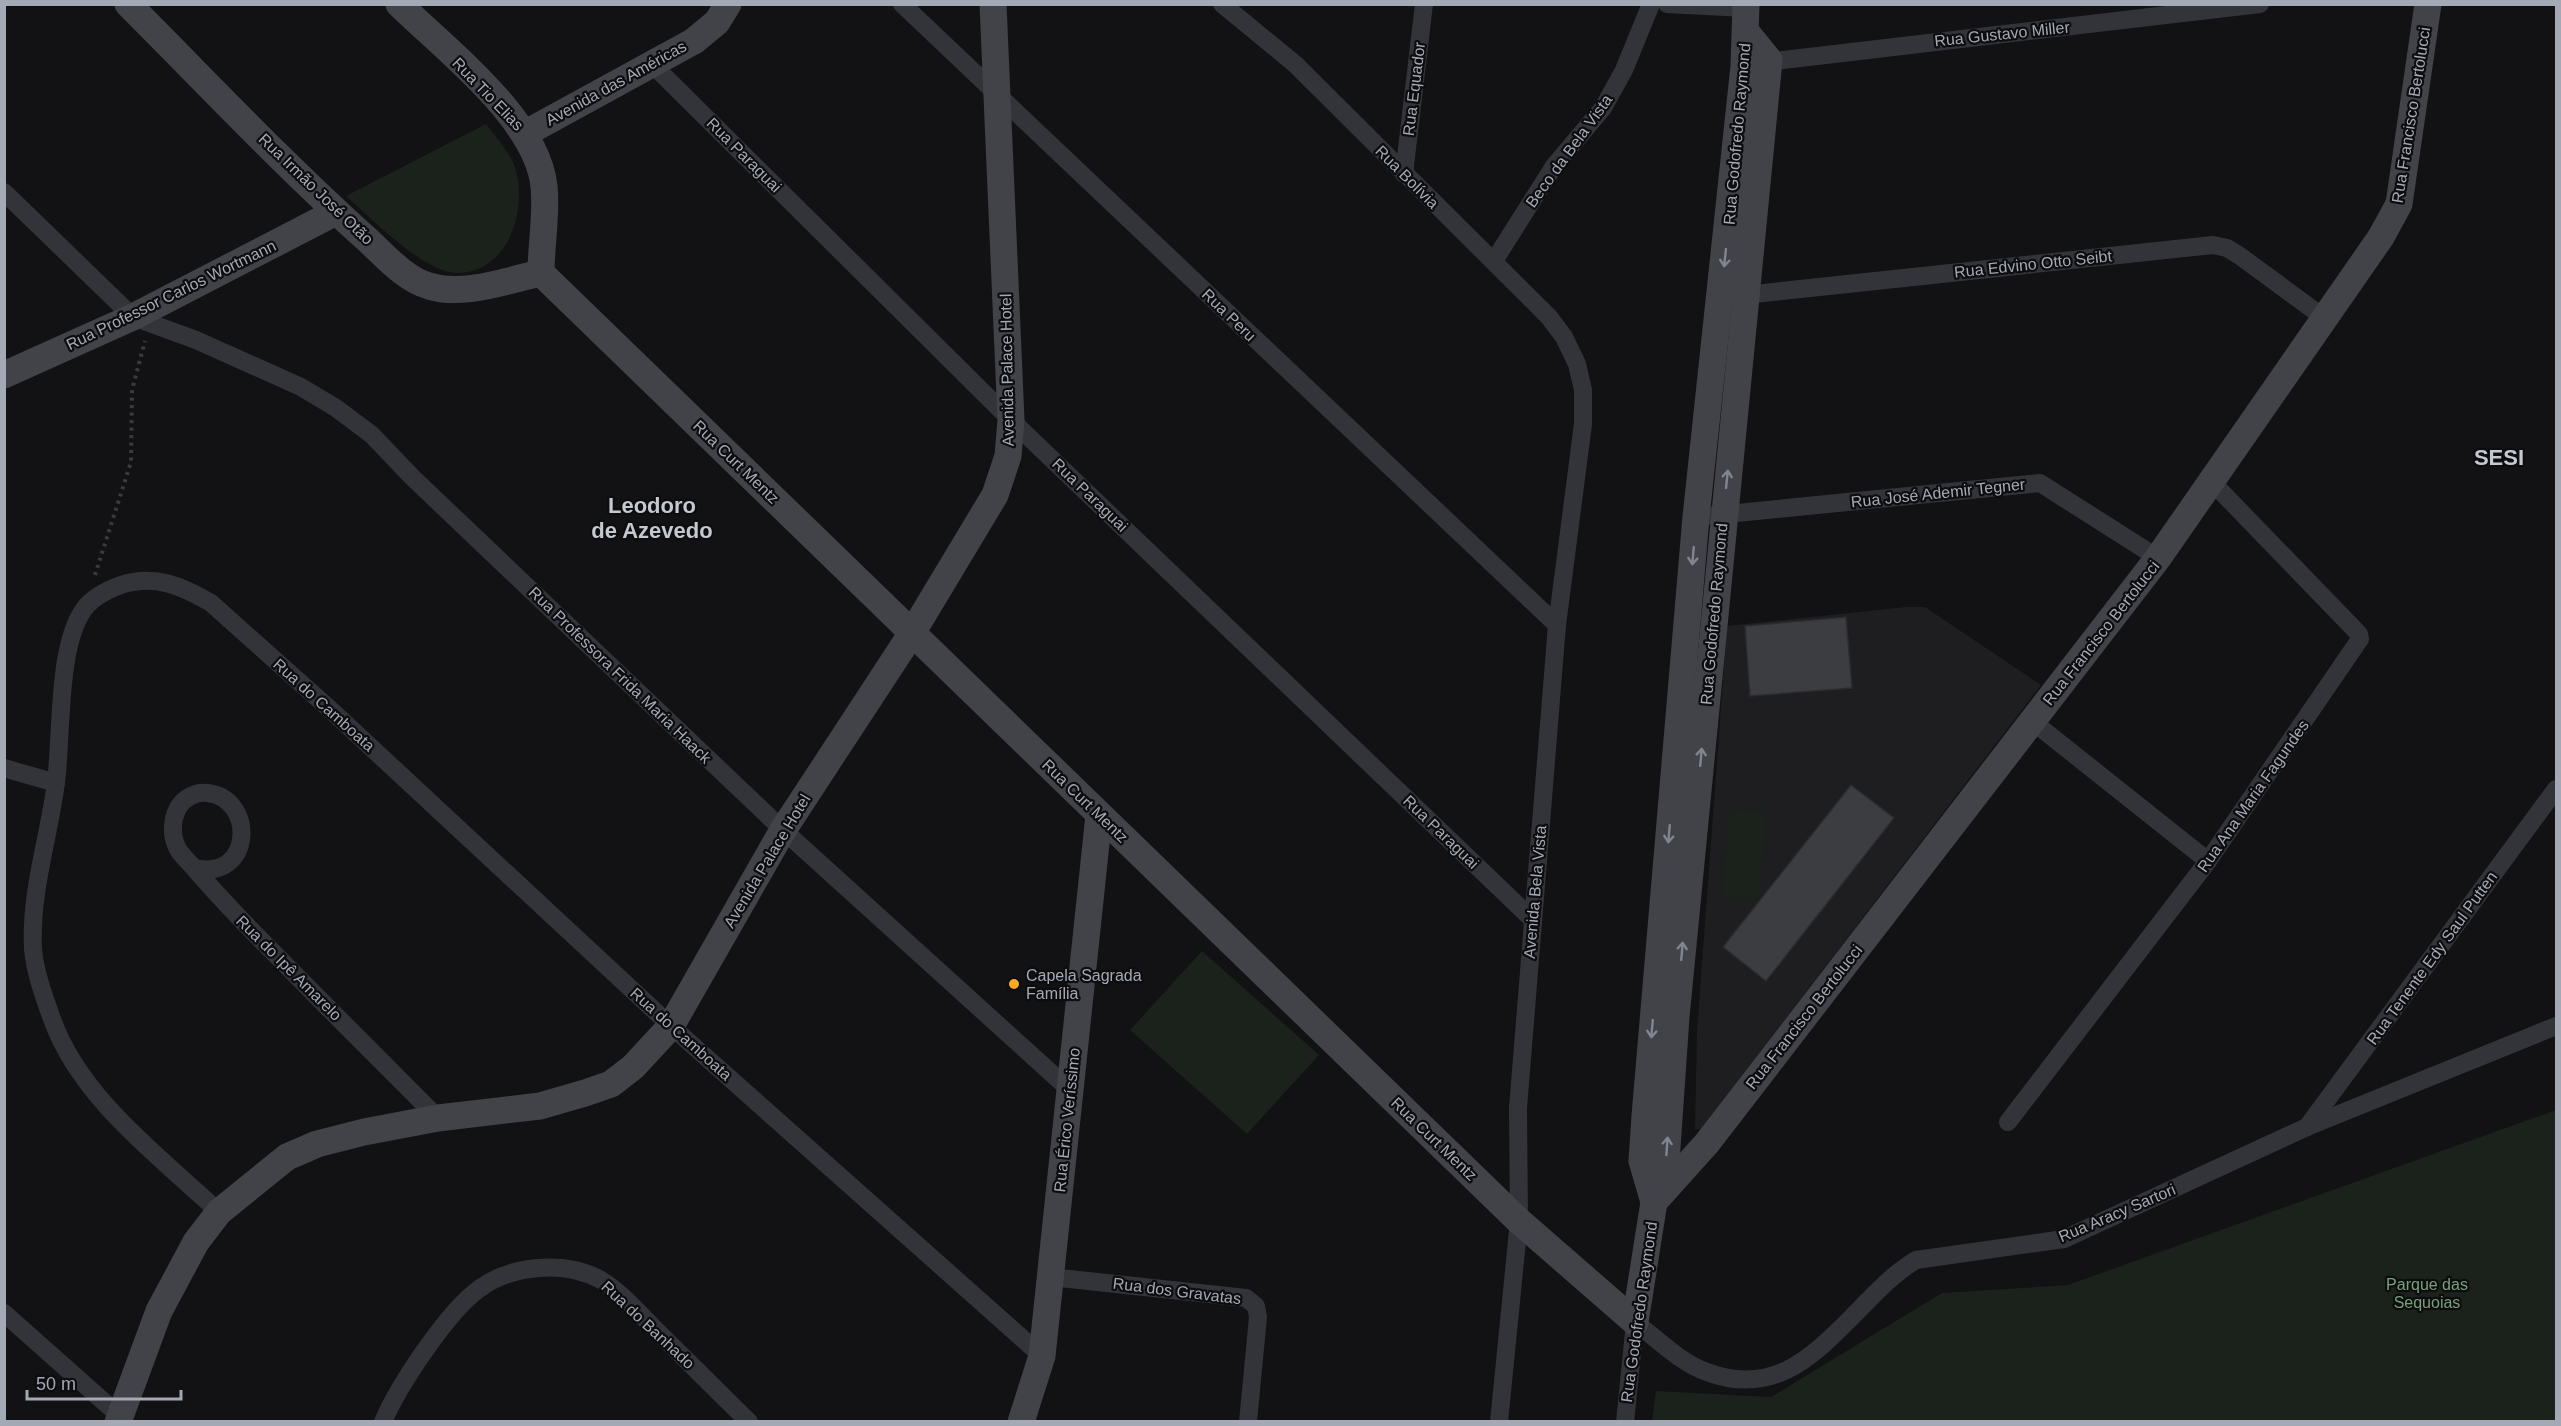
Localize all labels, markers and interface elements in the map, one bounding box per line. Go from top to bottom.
street label: Rua Gustavo Miller [1933,18,2071,50]
street label: Rua Francisco Bertolucci [2389,26,2433,204]
street label: Avenida das Américas [543,37,689,129]
street label: Rua Equador [1400,41,1428,137]
street label: Rua Godofredo Raymond [1721,42,1753,226]
street label: Rua Tio Elias [449,54,527,134]
street label: Beco da Bela Vista [1522,91,1616,211]
street label: Rua Paraguai [703,114,785,196]
street label: Rua Irmão José Otão [255,130,377,248]
street label: Rua Bolívia [1372,142,1442,212]
street label: Rua Professor Carlos Wortmann [64,237,278,353]
street label: Rua Edvino Otto Seibt [1953,247,2113,281]
one-way arrow [1719,248,1730,268]
street label: Rua Peru [1199,285,1259,345]
street label: Avenida Palace Hotel [997,294,1017,446]
street label: Rua Curt Mentz [690,417,782,507]
district label: SESI [2474,445,2524,470]
street label: Rua Paraguai [1049,455,1131,535]
one-way arrow [1722,470,1733,490]
street label: Rua José Ademir Tegner [1850,475,2027,511]
district label: Leodoro de Azevedo [591,493,713,543]
street label: Rua Godofredo Raymond [1698,522,1730,706]
one-way arrow [1687,546,1698,566]
street label: Rua Francisco Bertolucci [2040,558,2162,708]
street label: Rua Professora Frida Maria Haack [526,583,715,767]
street label: Rua do Camboata [270,655,378,755]
street label: Rua Ana Maria Fagundes [2194,717,2312,875]
one-way arrow [1696,748,1707,768]
street label: Rua Curt Mentz [1039,756,1131,846]
street label: Avenida Palace Hotel [720,791,814,931]
street label: Rua Paraguai [1400,792,1482,872]
one-way arrow [1663,824,1674,844]
street label: Avenida Bela Vista [1521,825,1549,959]
street label: Rua Tenente Edy Saul Putten [2364,868,2500,1048]
street label: Rua do Ipê Amarelo [233,912,345,1024]
one-way arrow [1677,942,1688,962]
street label: Rua Francisco Bertolucci [1743,942,1865,1092]
place label: Capela Sagrada Família [1026,967,1142,1002]
marker: Capela Sagrada Família [1007,977,1021,991]
street label: Rua do Camboata [627,984,735,1084]
one-way arrow [1646,1018,1657,1038]
street label: Rua Érico Veríssimo [1050,1047,1083,1193]
street label: Rua Curt Mentz [1388,1094,1480,1184]
one-way arrow [1662,1136,1673,1156]
street label: Rua Aracy Sartori [2056,1181,2178,1245]
street label: Rua Godofredo Raymond [1618,1221,1660,1403]
street label: Rua dos Gravatas [1112,1275,1242,1307]
park label: Parque das Sequoias [2386,1276,2468,1311]
street label: Rua do Banhado [598,1278,698,1372]
scale bar [27,1363,182,1401]
text: 50 m [36,1374,76,1394]

